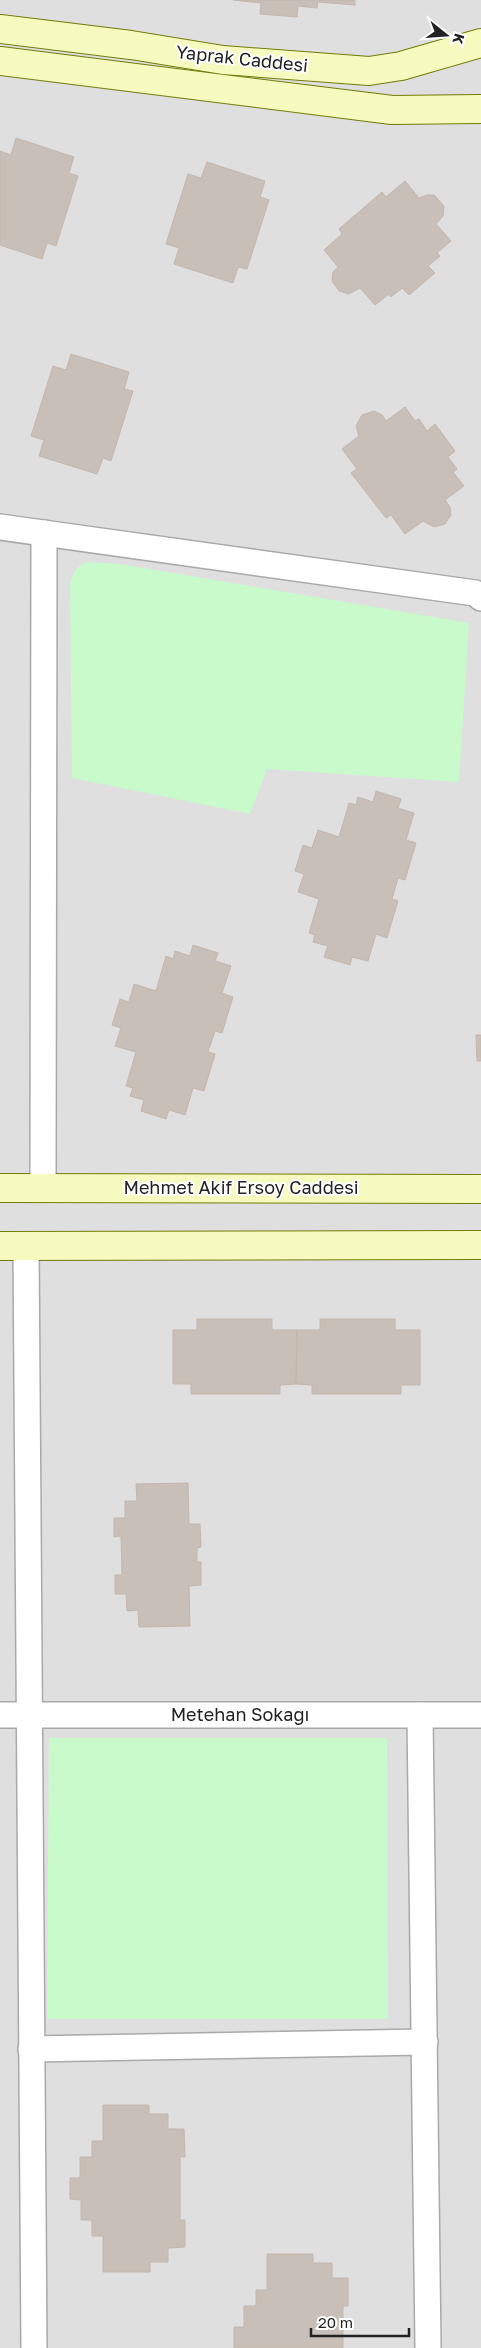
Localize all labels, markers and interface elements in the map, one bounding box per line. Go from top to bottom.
north arrow [421,10,471,60]
text: K [449,32,469,46]
street label: Yaprak Caddesi [175,40,309,76]
street label: Mehmet Akif Ersoy Caddesi [123,1176,359,1198]
street label: Metehan Sokağı [171,1703,309,1725]
scale bar [311,2306,408,2338]
text: 20 m [318,2313,353,2331]

